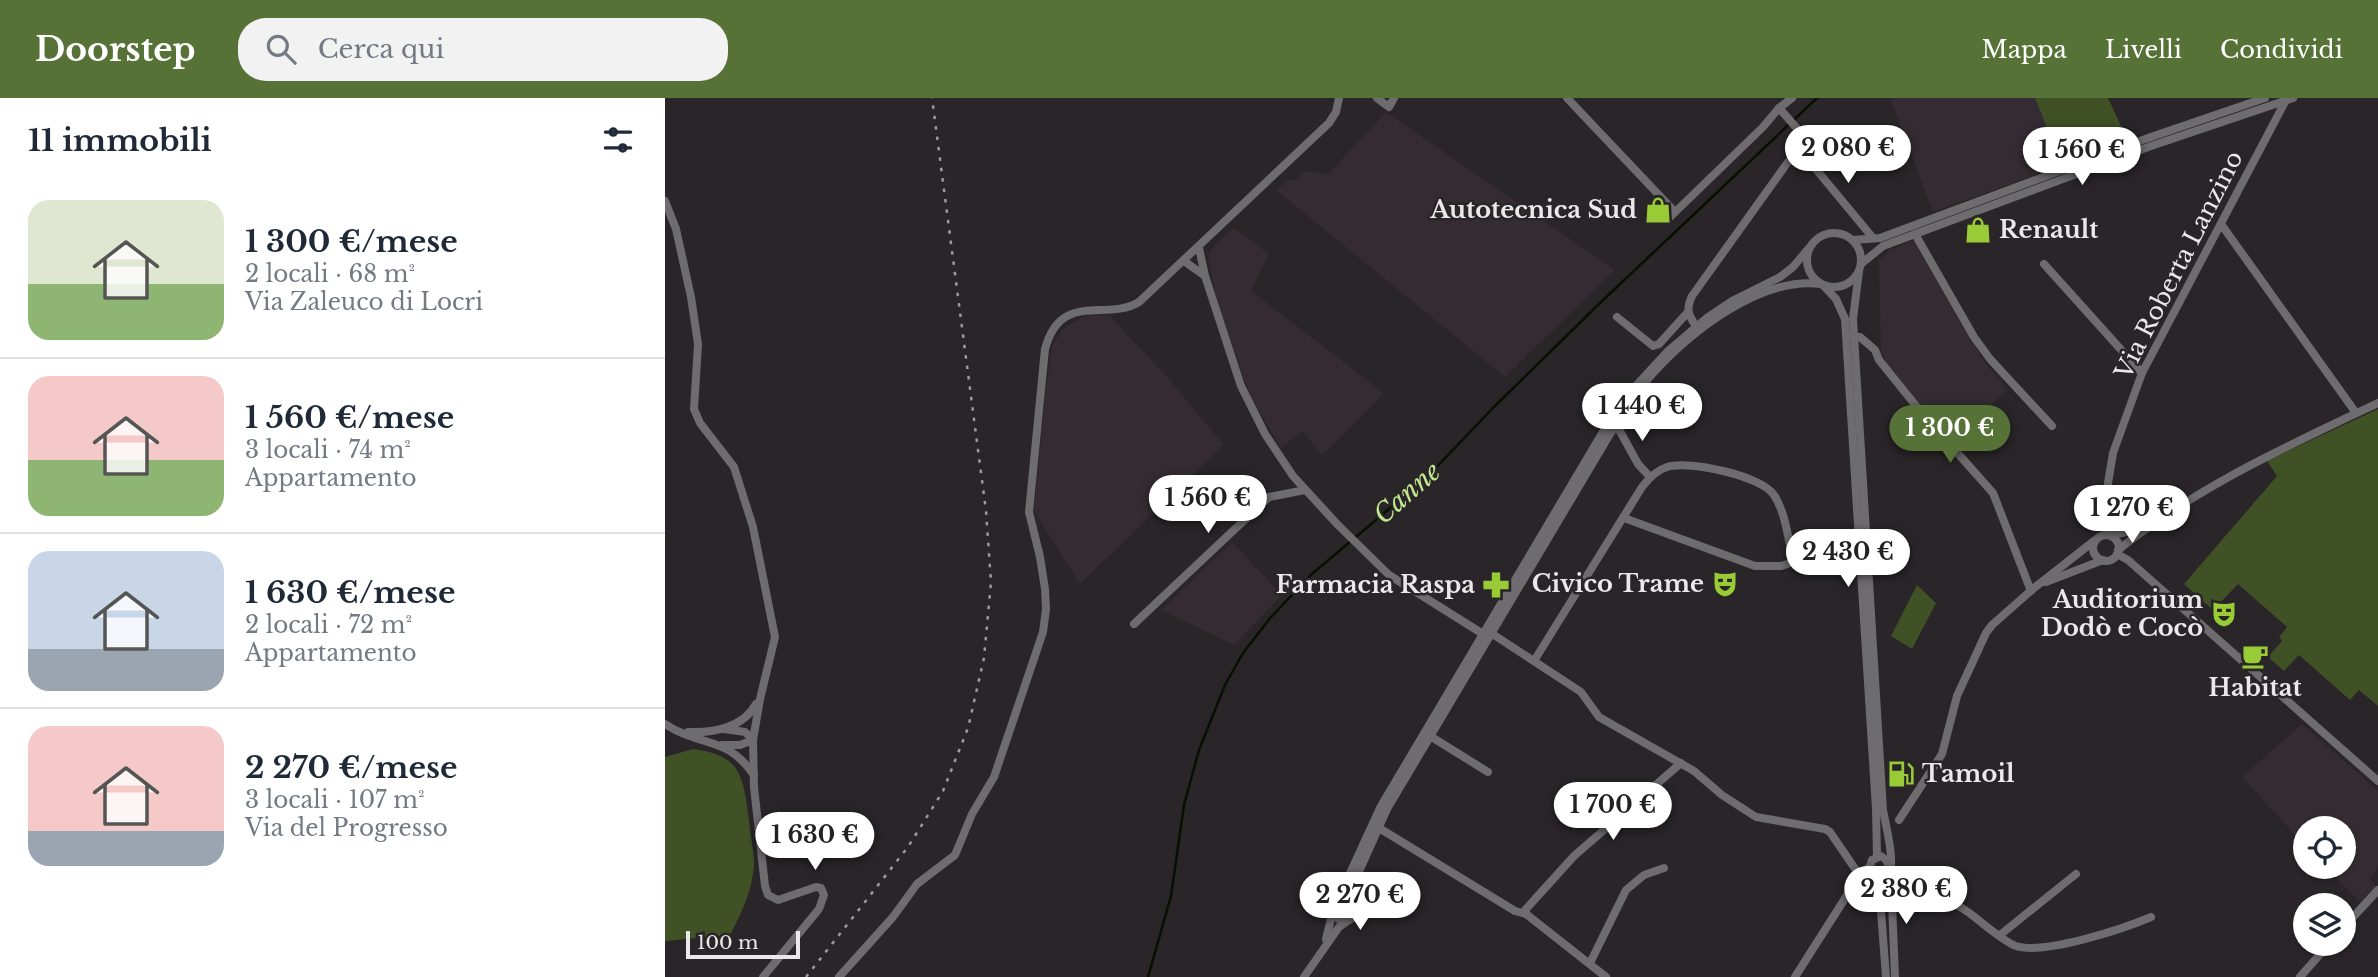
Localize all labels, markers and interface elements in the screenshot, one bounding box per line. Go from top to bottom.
search box [238,18,728,81]
text: Doorstep [35,29,196,70]
icon: search [262,30,300,68]
text: Cerca qui [318,33,444,65]
text: Mappa [1982,35,2067,64]
text: Livelli [2105,35,2182,64]
text: Condividi [2220,35,2343,64]
icon: filters [599,121,637,159]
text: 11 immobili [28,122,212,159]
pin: 2 080 € [1783,126,1913,185]
pin: 1 560 € [2017,127,2147,187]
text: 2 080 € [1801,134,1895,162]
text: 1 560 € [2039,136,2125,164]
street label: Via Roberta Lanzino [2108,146,2249,385]
place label: Autotecnica Sud [1429,195,1637,224]
shop icon: Autotecnica Sud [1643,195,1673,225]
shop icon: Renault [1963,215,1993,245]
place label: Renault [1999,215,2099,244]
text: 1 300 €/mese [245,223,458,260]
icon: home [84,228,168,312]
text: 2 locali · 68 m² [245,260,415,288]
text: Via Zaleuco di Locri [245,288,483,316]
pin: 1 440 € [1577,384,1707,443]
text: 1 440 € [1598,392,1686,420]
text: 1 560 €/mese [245,399,454,436]
icon: home [84,404,168,488]
pin: 1 300 € [1885,406,2015,465]
text: 1 300 € [1905,414,1995,442]
text: 3 locali · 74 m² [245,436,411,464]
water label: Canne [1367,455,1447,531]
text: Appartamento [245,464,417,492]
pin: 1 560 € [1143,476,1273,535]
text: 1 560 € [1165,484,1251,512]
pin: 1 270 € [2067,486,2197,545]
text: 1 270 € [2090,494,2174,522]
pin: 2 430 € [1783,530,1913,589]
text: 2 430 € [1802,538,1894,566]
place label: Civico Trame [1532,569,1704,598]
theatre icon: Civico Trame [1710,569,1740,599]
place label: Farmacia Raspa [1276,570,1475,599]
pharmacy icon: Farmacia Raspa [1481,570,1511,600]
text: 1 630 €/mese [245,574,455,611]
icon: home [84,579,168,663]
place label: Auditorium Dodò e Cocò [2041,585,2203,642]
theatre icon: Auditorium Dodò e Cocò [2209,599,2239,629]
text: 2 locali · 72 m² [245,611,412,639]
text: Appartamento [245,639,417,667]
cafe icon: Habitat [2240,641,2270,671]
place label: Habitat [2208,673,2303,702]
text: 2 270 €/mese [245,749,458,786]
icon: home [84,754,168,838]
fuel station icon: Tamoil [1886,759,1916,789]
place label: Tamoil [1922,759,2015,788]
pin: 1 700 € [1548,782,1678,842]
text: 3 locali · 107 m² [245,786,425,814]
text: 1 700 € [1570,791,1656,819]
pin: 1 630 € [750,812,880,872]
text: Via del Progresso [245,814,448,842]
map controls [2293,816,2356,956]
button: locate [2293,816,2356,879]
text: 1 630 € [771,821,859,849]
pin: 2 380 € [1841,866,1971,926]
pin: 2 270 € [1295,872,1425,932]
text: 2 380 € [1860,875,1952,903]
text: 2 270 € [1316,881,1404,909]
button: layers [2293,893,2356,956]
scale bar [686,928,800,960]
text: 100 m [697,931,758,954]

